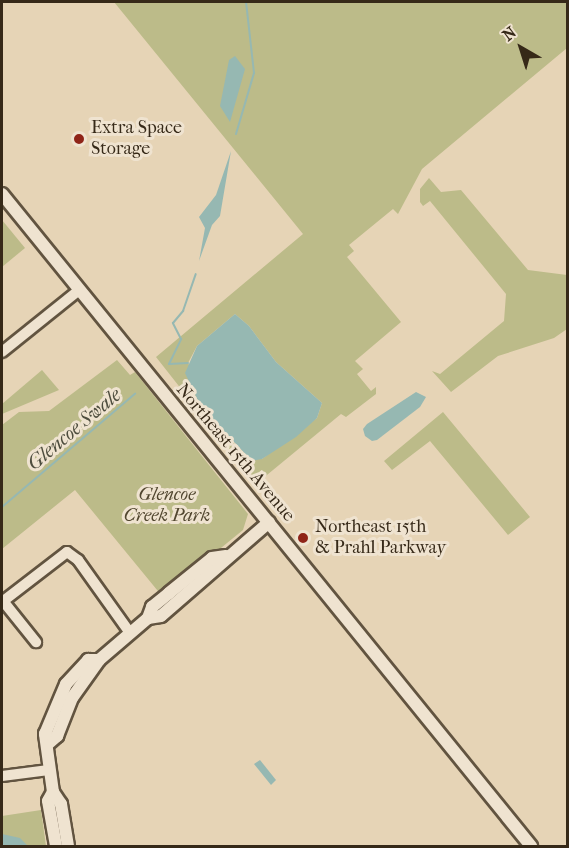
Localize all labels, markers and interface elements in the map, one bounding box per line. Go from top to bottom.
north arrow [491,18,551,78]
text: N [499,22,520,45]
place label: Extra Space Storage [91,118,182,160]
marker: Extra Space Storage [72,132,86,146]
street label: Northeast 15th Avenue [171,380,299,526]
water label: Glencoe Swale [22,383,126,475]
park label: Glencoe Creek Park [124,485,210,528]
place label: Northeast 15th & Prahl Parkway [315,517,446,560]
marker: Northeast 15th & Prahl Parkway [296,531,310,545]

